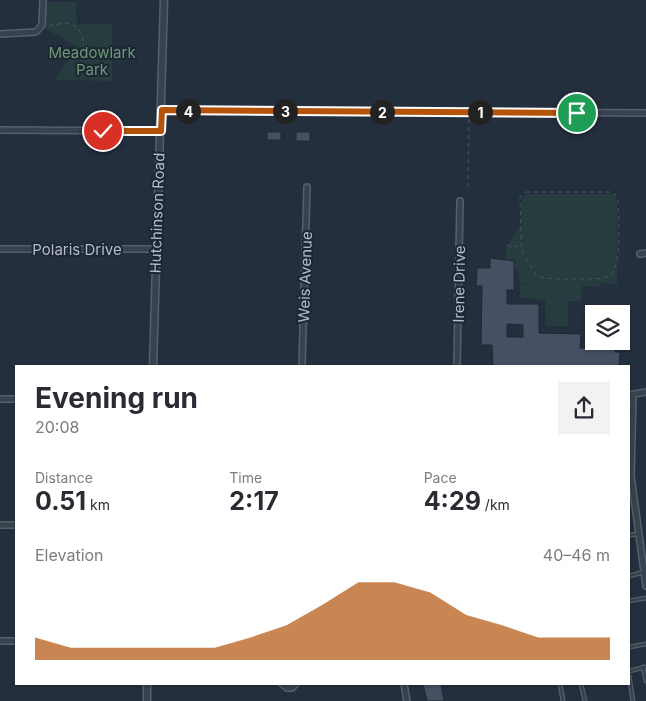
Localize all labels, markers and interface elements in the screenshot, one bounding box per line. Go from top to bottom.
park label: Meadowlark Park [48,43,136,79]
pin [556,92,598,134]
pin: 4 [176,98,200,124]
pin: 3 [272,98,298,124]
icon: arrive [563,99,591,127]
pin: 2 [370,100,394,124]
pin: 1 [468,100,492,124]
text: 4 [184,103,193,120]
text: 3 [281,103,290,120]
text: 2 [378,104,387,121]
text: 1 [477,104,484,121]
pin [82,110,124,152]
icon: check [89,117,117,145]
street label: Hutchinson Road [145,152,169,274]
street label: Weis Avenue [294,231,316,323]
street label: Polaris Drive [32,240,122,259]
street label: Irene Drive [449,245,469,323]
map controls [585,305,630,350]
button: layers [585,305,630,350]
text: Evening run [35,381,198,415]
button: share [558,382,610,434]
text: 20:08 [35,417,79,437]
text: Distance [35,469,93,486]
text: Time [229,469,262,486]
text: Pace [424,469,457,486]
text: 0.51 [35,486,86,516]
text: 2:17 [229,486,279,516]
text: 4:29 [424,486,481,516]
text: km [86,496,110,513]
text: /km [481,496,510,513]
text: Elevation [35,545,104,565]
text: 40–46 m [543,545,610,565]

